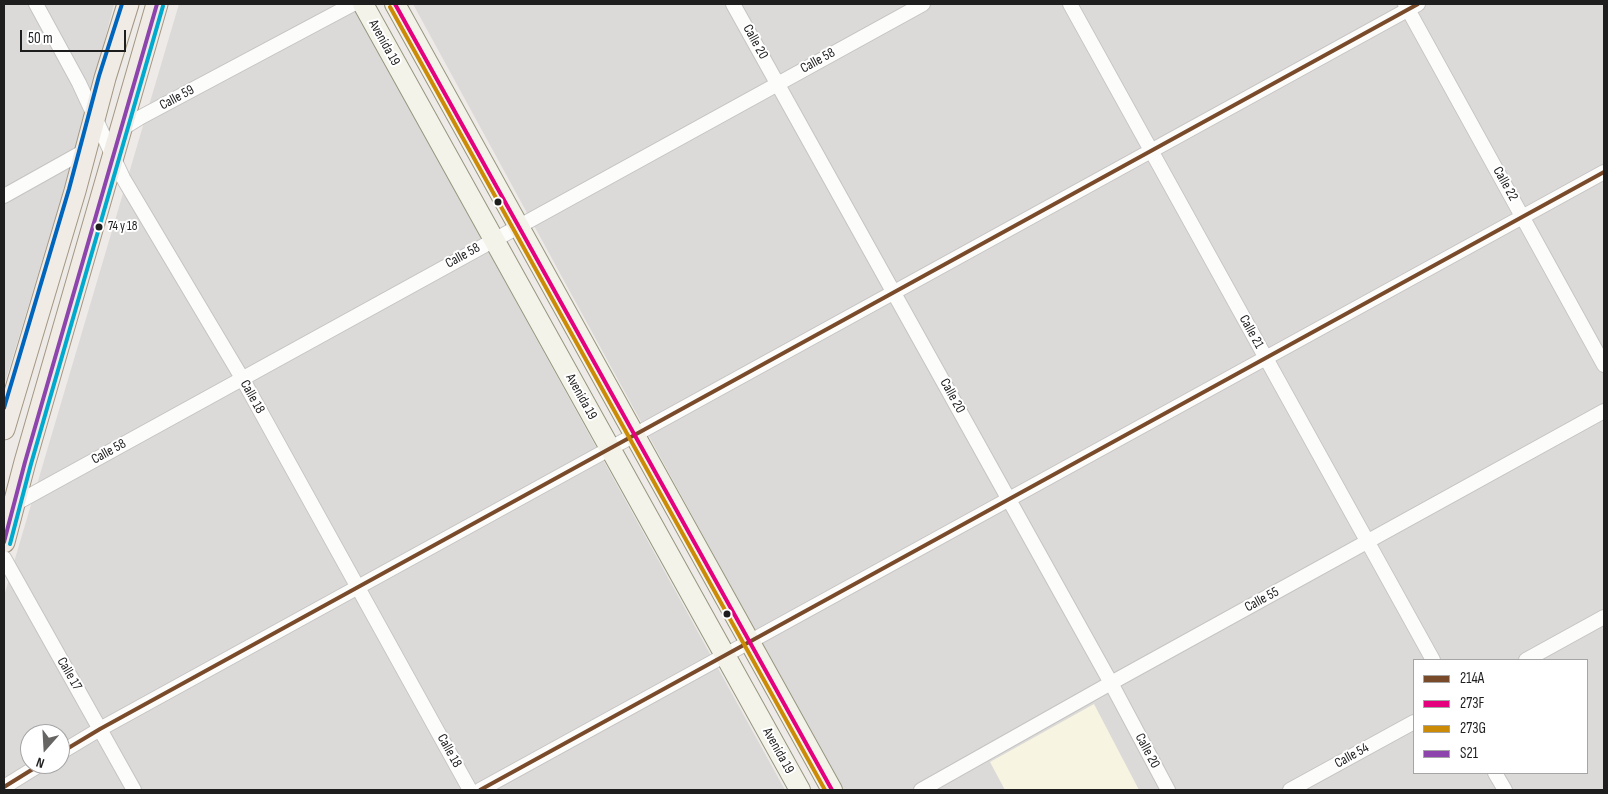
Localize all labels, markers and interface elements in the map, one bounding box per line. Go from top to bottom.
street label: Avenida 19 [365,17,403,69]
scale bar [22,20,129,52]
street label: Calle 20 [739,22,771,62]
text: 50 m [28,29,53,48]
street label: Calle 58 [798,45,838,77]
street label: Calle 59 [157,82,197,114]
street label: Calle 22 [1489,164,1521,204]
unlabelled marker [493,197,503,207]
place label: 74 y 18 [108,219,137,235]
marker: 74 y 18 [94,222,104,232]
street label: Calle 58 [443,240,483,272]
street label: Calle 21 [1235,312,1267,352]
street label: Avenida 19 [562,371,600,423]
street label: Calle 20 [936,376,968,416]
street label: Calle 18 [236,377,268,417]
street label: Calle 58 [89,436,129,468]
street label: Calle 55 [1242,584,1282,616]
unlabelled marker [722,609,732,619]
street label: Calle 17 [53,654,85,694]
legend [1413,659,1588,774]
text: 214A [1460,669,1484,688]
text: 273F [1460,694,1484,713]
text: 273G [1460,719,1486,738]
north arrow [20,724,70,774]
street label: Avenida 19 [759,725,797,777]
street label: Calle 18 [433,731,465,771]
street label: Calle 20 [1131,731,1163,771]
street label: Calle 54 [1332,740,1372,772]
text: S21 [1460,744,1478,763]
text: N [34,753,47,772]

